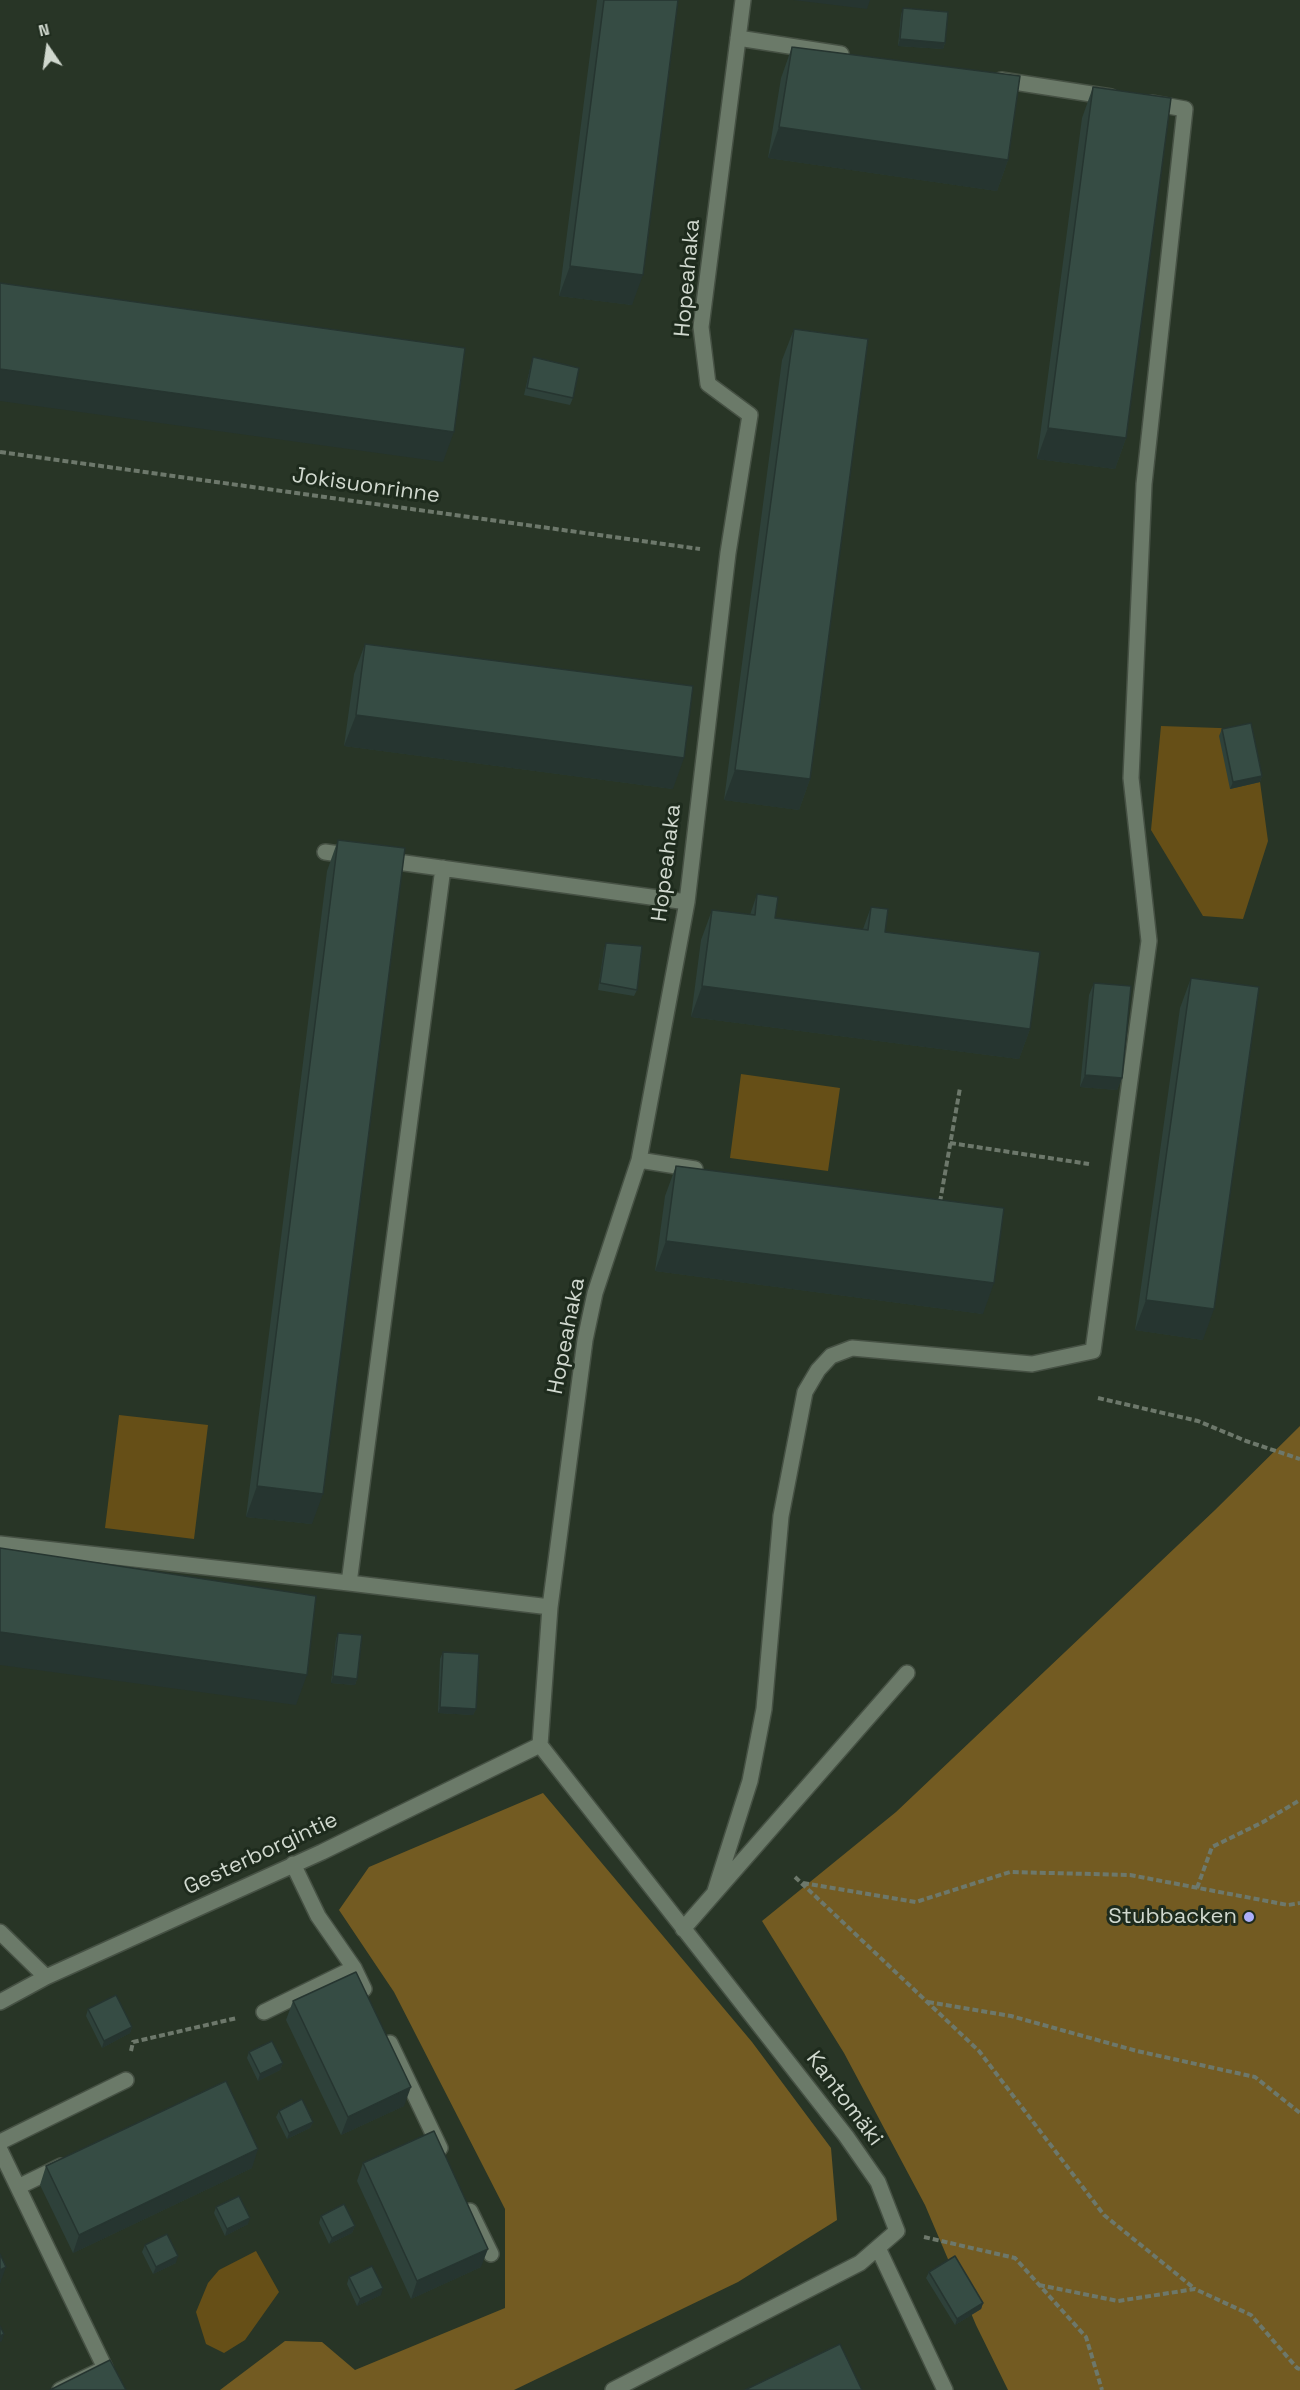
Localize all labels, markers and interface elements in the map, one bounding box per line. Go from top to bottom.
north arrow [18,18,78,78]
text: N [36,19,51,41]
street label: Hopeahaka [670,218,706,338]
street label: Jokisuonrinne [290,463,442,509]
street label: Hopeahaka [647,803,687,923]
street label: Hopeahaka [543,1275,591,1397]
street label: Gesterborgintie [180,1807,342,1901]
place label: Stubbacken [1108,1904,1237,1930]
marker: Stubbacken [1242,1910,1256,1924]
street label: Kantomäki [800,2047,888,2151]

